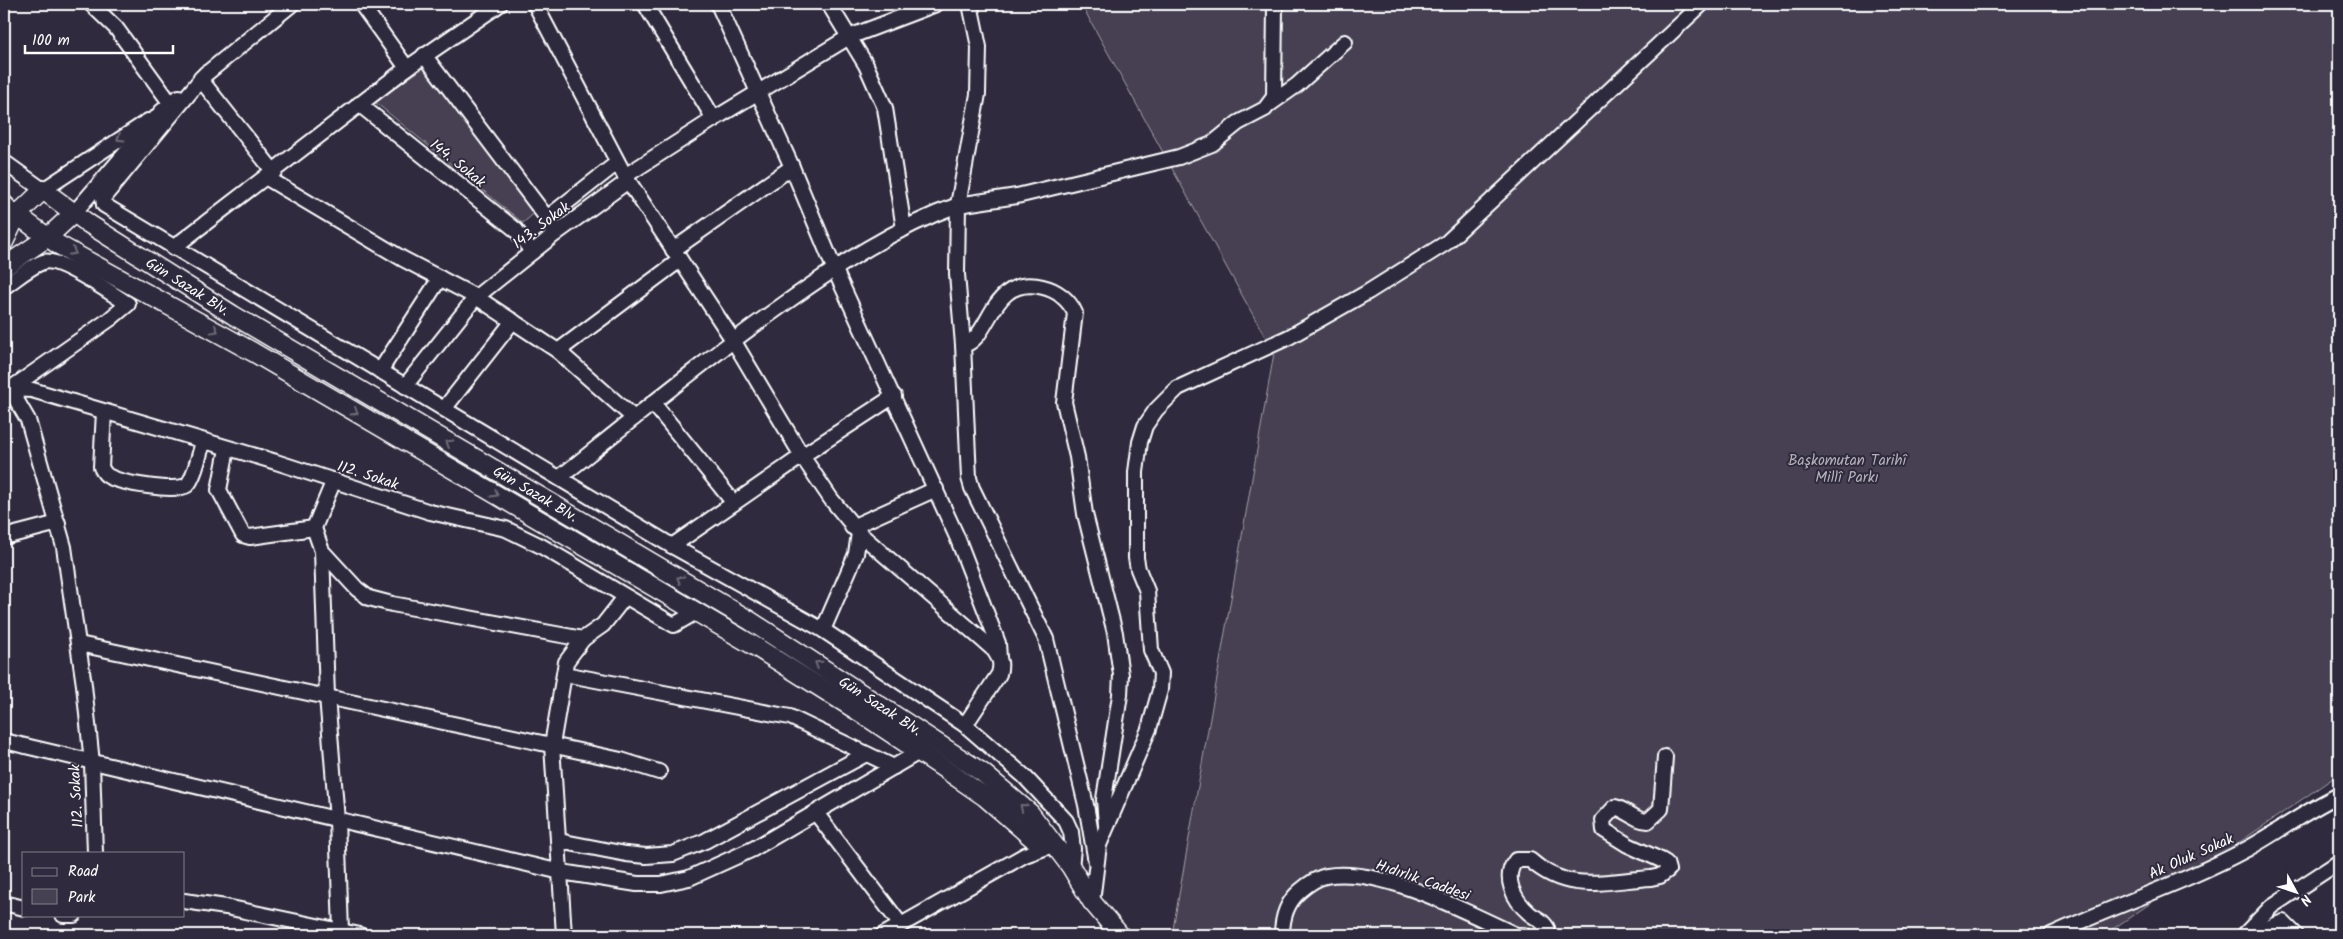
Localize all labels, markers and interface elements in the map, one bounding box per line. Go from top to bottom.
scale bar [25,22,172,54]
text: 100 m [32,29,70,53]
one-way arrow [116,132,125,142]
street label: 144. Sokak [424,133,492,195]
street label: 143. Sokak [508,195,576,256]
one-way arrow [67,246,76,256]
street label: Gün Sazak Blv. [140,252,234,323]
one-way arrow [209,324,218,334]
one-way arrow [350,406,359,416]
one-way arrow [445,440,454,450]
park label: Başkomutan Tarihî Millî Parkı [1788,449,1908,490]
street label: 112. Sokak [334,455,403,497]
street label: Gün Sazak Blv. [488,460,582,529]
one-way arrow [490,488,499,498]
one-way arrow [676,575,685,585]
one-way arrow [814,661,823,671]
street label: Gün Sazak Blv. [833,671,926,743]
street label: 112. Sokak [63,763,91,828]
one-way arrow [1019,803,1028,812]
street label: Ak Oluk Sokak [2145,827,2239,886]
legend [22,852,185,916]
street label: Hıdırlık Caddesi [1372,854,1475,909]
text: Road [68,860,99,884]
north arrow [2270,866,2320,916]
text: Park [68,886,96,910]
text: N [2294,889,2316,910]

